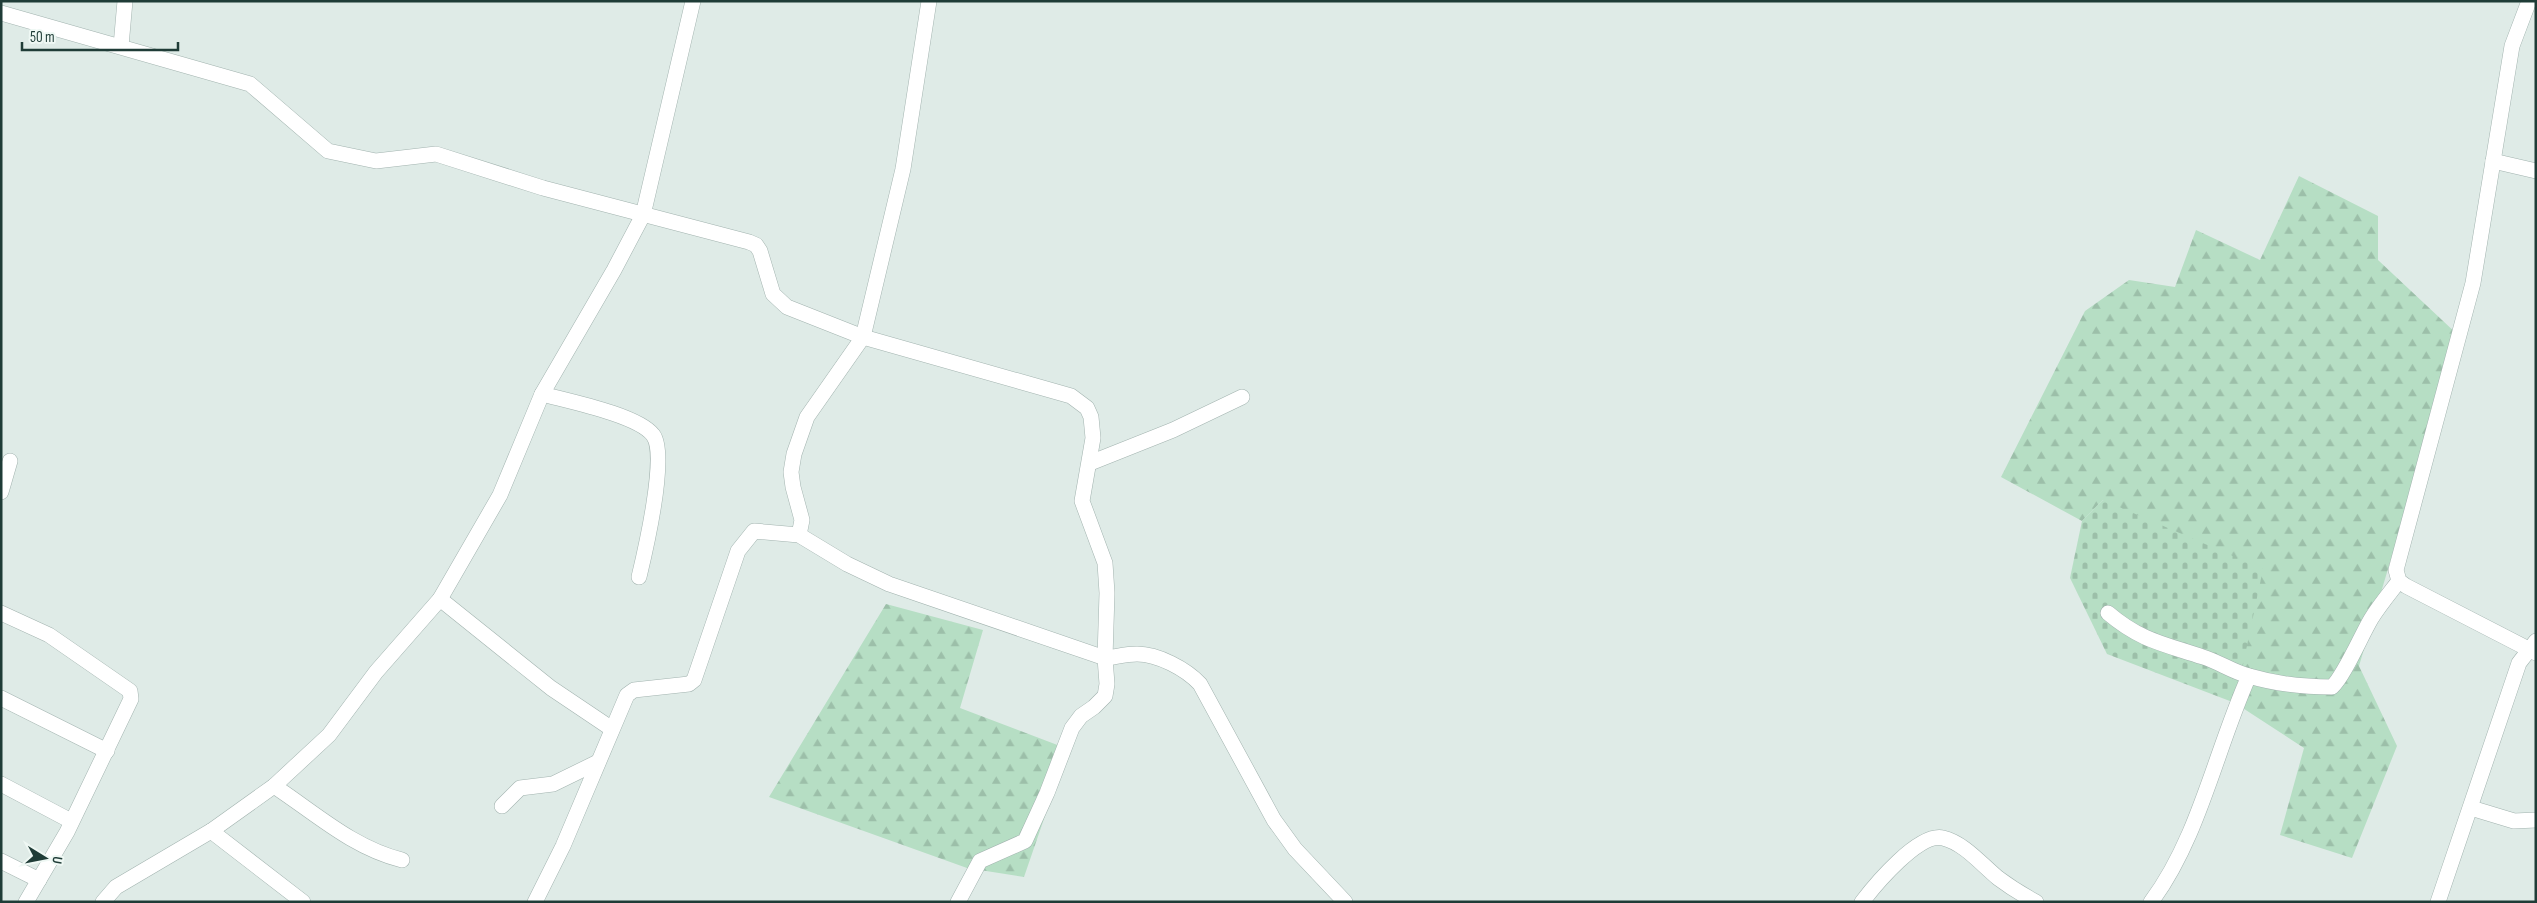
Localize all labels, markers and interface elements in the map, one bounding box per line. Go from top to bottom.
scale bar [22,20,179,52]
text: 50 m [30,28,55,47]
north arrow [20,833,70,883]
text: U [48,855,66,865]

